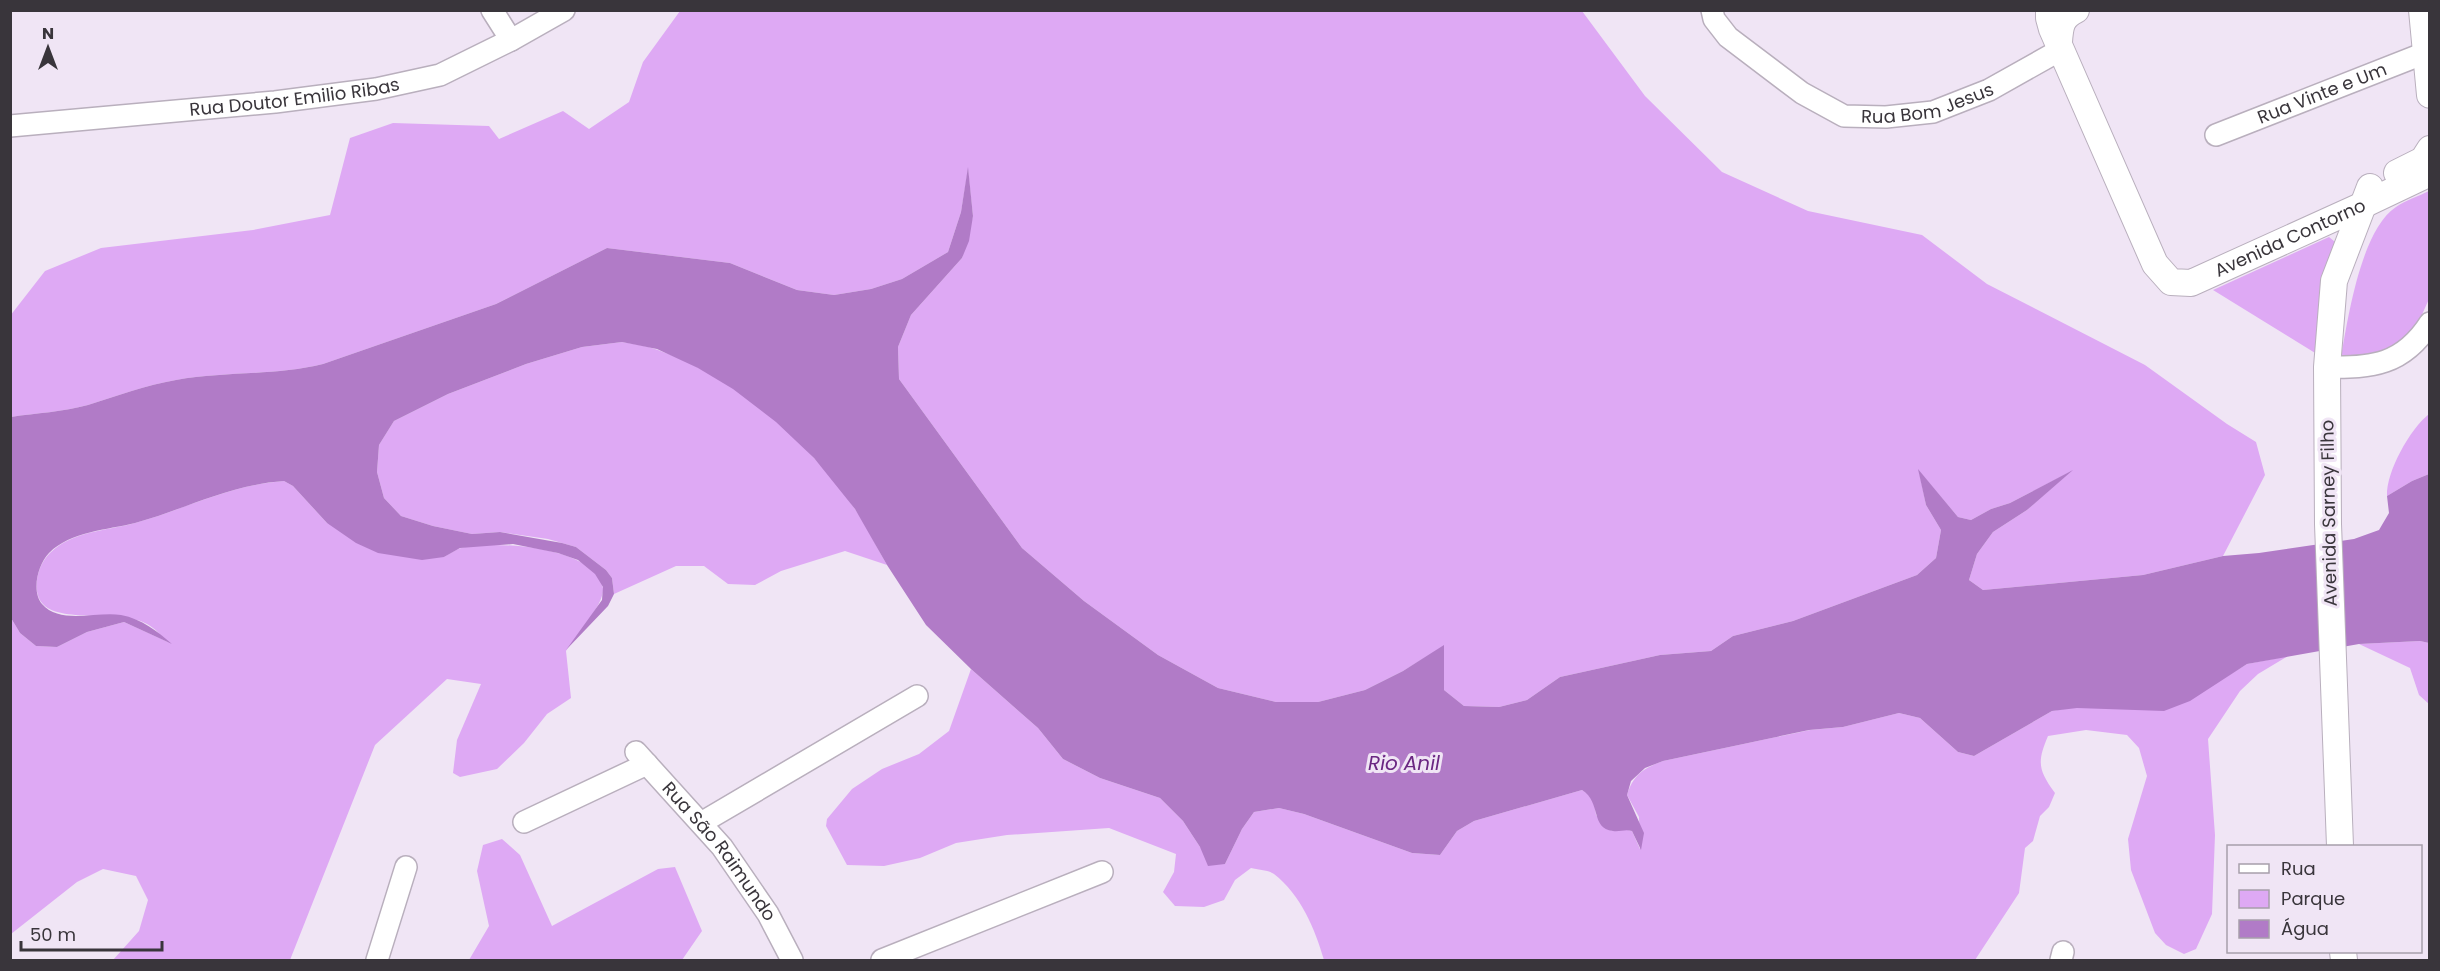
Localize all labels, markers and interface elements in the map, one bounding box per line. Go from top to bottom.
north arrow [18,18,78,78]
text: N [42,22,54,45]
street label: Rua Vinte e Um [2254,56,2390,130]
street label: Rua Doutor Emilio Ribas [188,71,402,122]
street label: Rua Bom Jesus [1861,76,1997,129]
street label: Avenida Contorno [2210,192,2370,283]
street label: Avenida Sarney Filho [2314,420,2343,606]
water label: Rio Anil [1368,749,1440,777]
street label: Rua São Raimundo [657,776,782,925]
legend [2227,845,2422,953]
text: Rua [2281,856,2316,881]
text: Parque [2281,886,2345,911]
scale bar [21,914,162,952]
text: Água [2281,916,2329,941]
text: 50 m [30,922,76,947]

